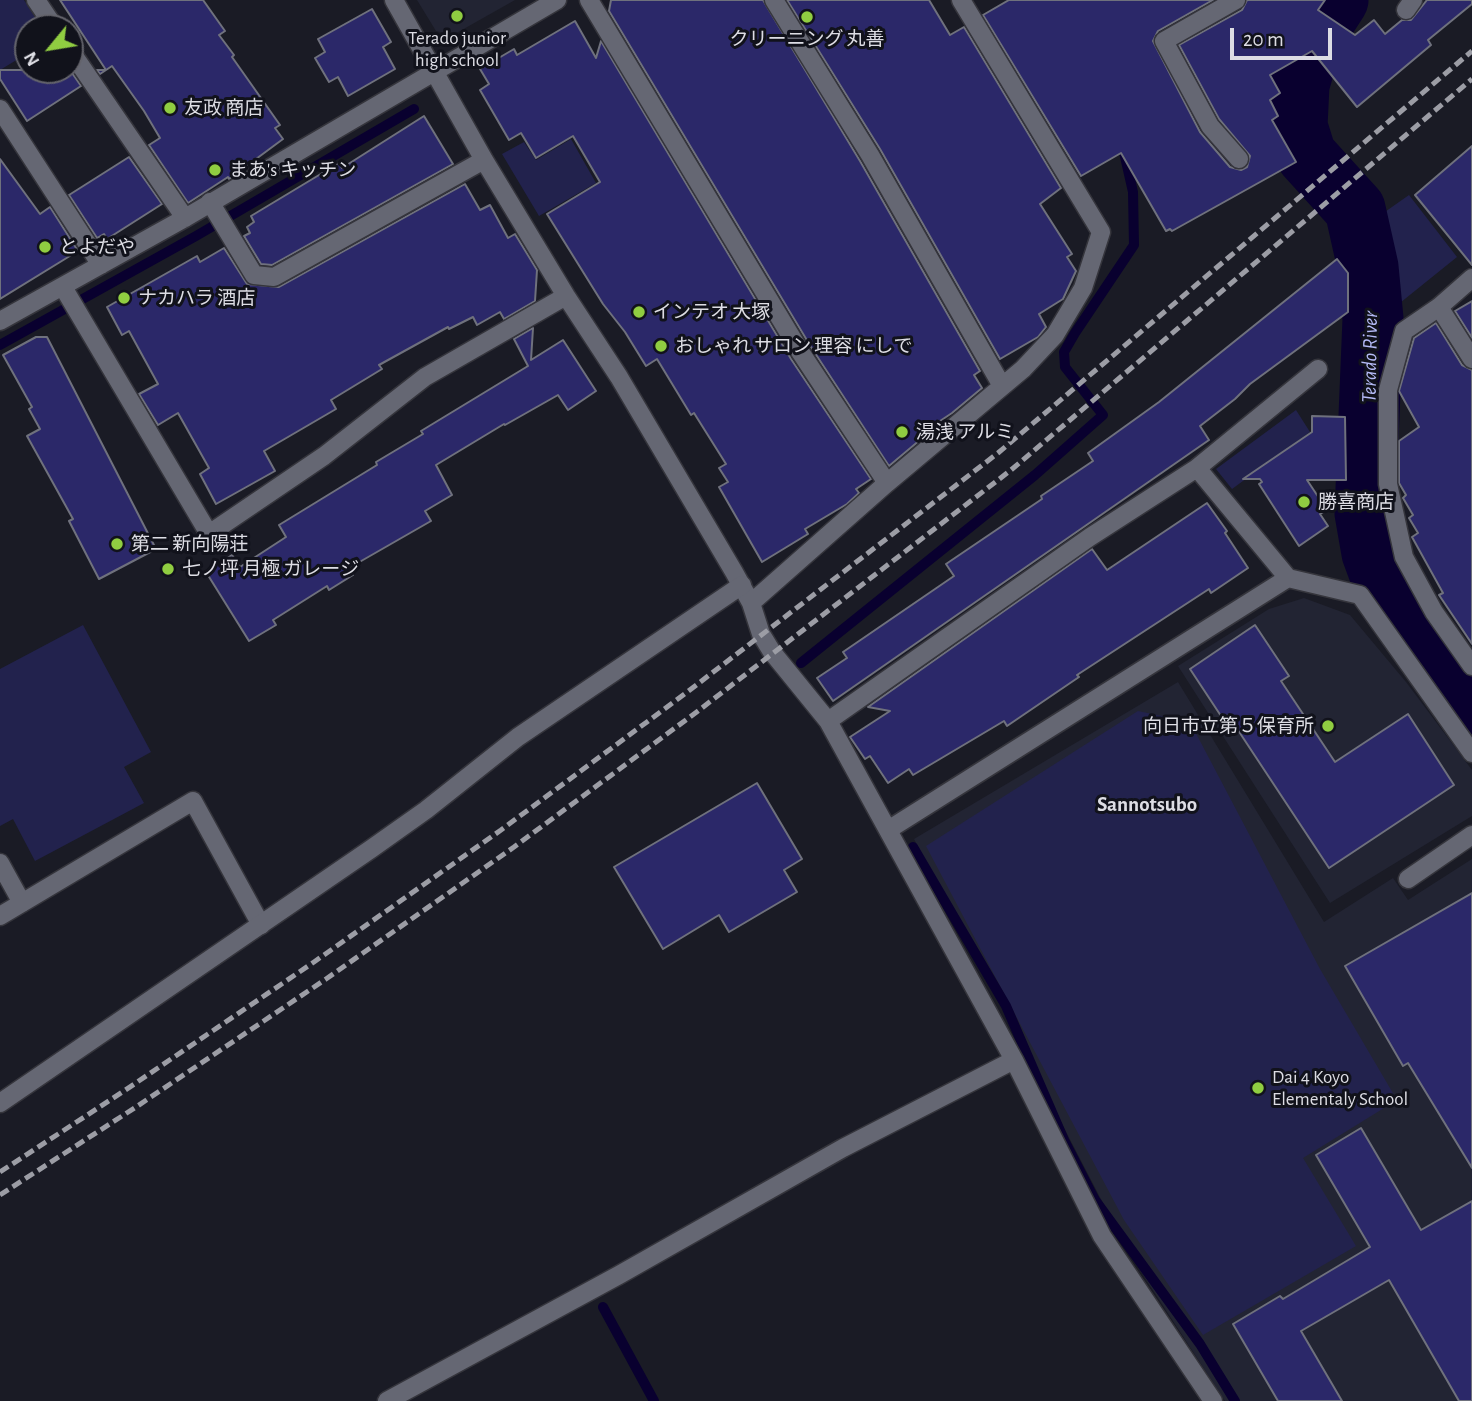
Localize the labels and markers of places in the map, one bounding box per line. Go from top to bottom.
marker: Terado junior high school [449,8,465,24]
marker: クリーニング 丸善 [799,9,815,25]
place label: Terado junior high school [408,27,506,71]
place label: クリーニング 丸善 [729,28,885,50]
place label: 友政 商店 [184,97,263,119]
marker: 友政 商店 [162,100,178,116]
place label: まあ's キッチン [229,159,356,181]
marker: まあ's キッチン [207,162,223,178]
place label: とよだや [59,236,135,258]
marker: とよだや [37,239,53,255]
place label: ナカハラ 酒店 [138,287,255,309]
marker: ナカハラ 酒店 [116,290,132,306]
place label: インテオ 大塚 [653,301,770,323]
marker: インテオ 大塚 [631,304,647,320]
place label: おしゃれ サロン 理容 にしで [675,335,912,357]
marker: おしゃれ サロン 理容 にしで [653,338,669,354]
place label: 湯浅 アルミ [916,421,1014,443]
marker: 湯浅 アルミ [894,424,910,440]
place label: 勝喜商店 [1318,491,1394,513]
marker: 勝喜商店 [1296,494,1312,510]
place label: 第二 新向陽荘 [131,533,248,555]
marker: 第二 新向陽荘 [109,536,125,552]
place label: 七ノ坪 月極 ガレージ [182,558,359,580]
marker: 七ノ坪 月極 ガレージ [160,561,176,577]
place label: 向日市立第５保育所 [1143,715,1314,737]
marker: 向日市立第５保育所 [1320,718,1336,734]
place label: Dai 4 Koyo Elementaly School [1272,1066,1408,1110]
marker: Dai 4 Koyo Elementaly School [1250,1080,1266,1096]

